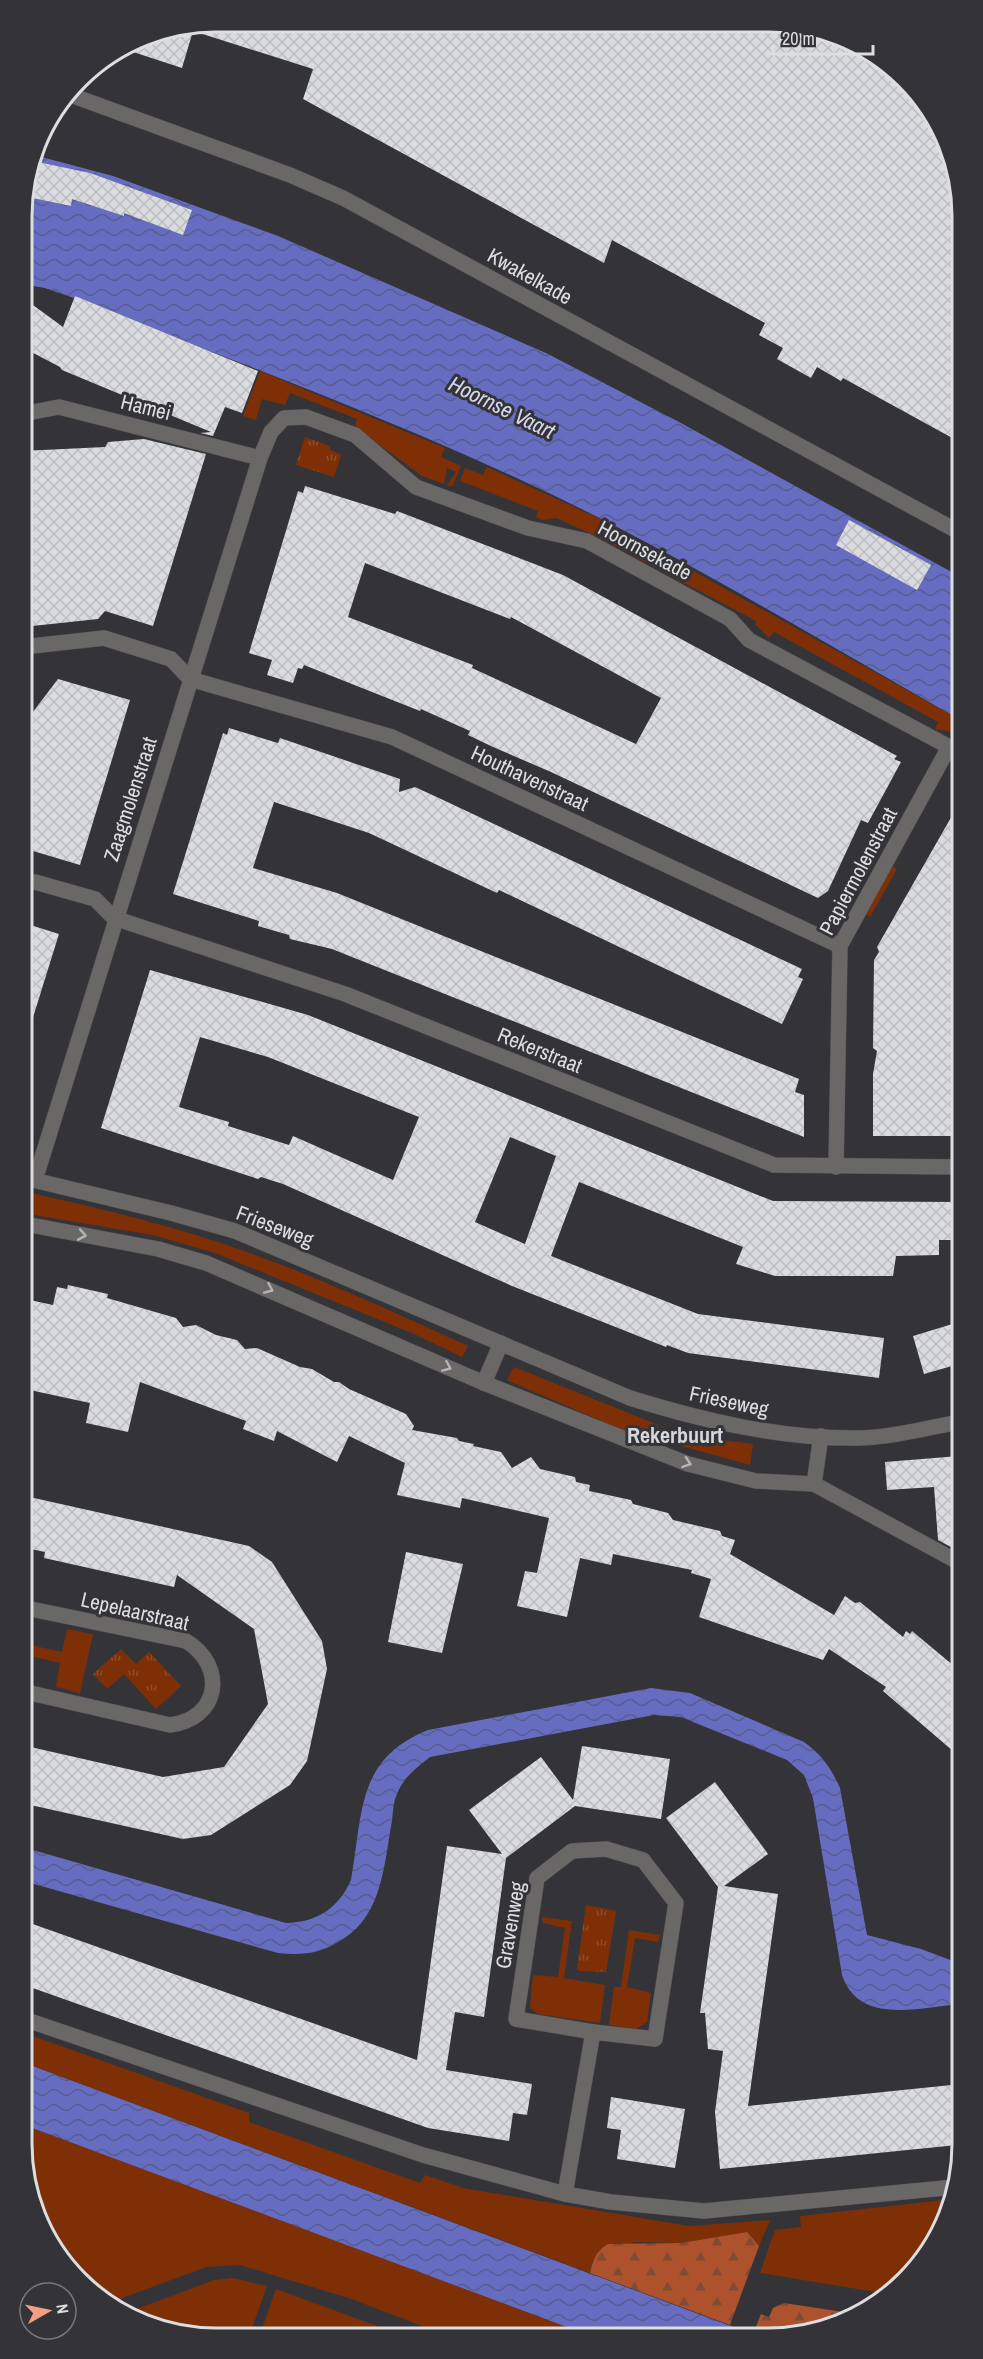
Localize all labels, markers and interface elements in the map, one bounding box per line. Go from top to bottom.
scale bar [773,18,874,56]
text: 20 m [782,26,815,51]
street label: Kwakelkade [482,241,578,311]
water label: Hoornse Vaart [444,368,561,446]
street label: Hamei [118,387,174,427]
street label: Hoornsekade [593,513,697,587]
street label: Zaagmolenstraat [96,733,164,865]
street label: Houthavenstraat [467,738,594,818]
street label: Papiermolenstraat [812,802,904,940]
street label: Rekerstraat [493,1020,587,1080]
street label: Frieseweg [232,1198,318,1254]
one-way arrow [77,1228,87,1241]
one-way arrow [262,1282,273,1294]
one-way arrow [441,1360,452,1372]
street label: Frieseweg [687,1378,772,1424]
district label: Rekerbuurt [627,1420,723,1450]
one-way arrow [681,1456,692,1468]
street label: Lepelaarstraat [78,1584,192,1638]
street label: Gravenweg [488,1879,532,1971]
north arrow [18,2281,78,2341]
text: N [51,2302,74,2315]

